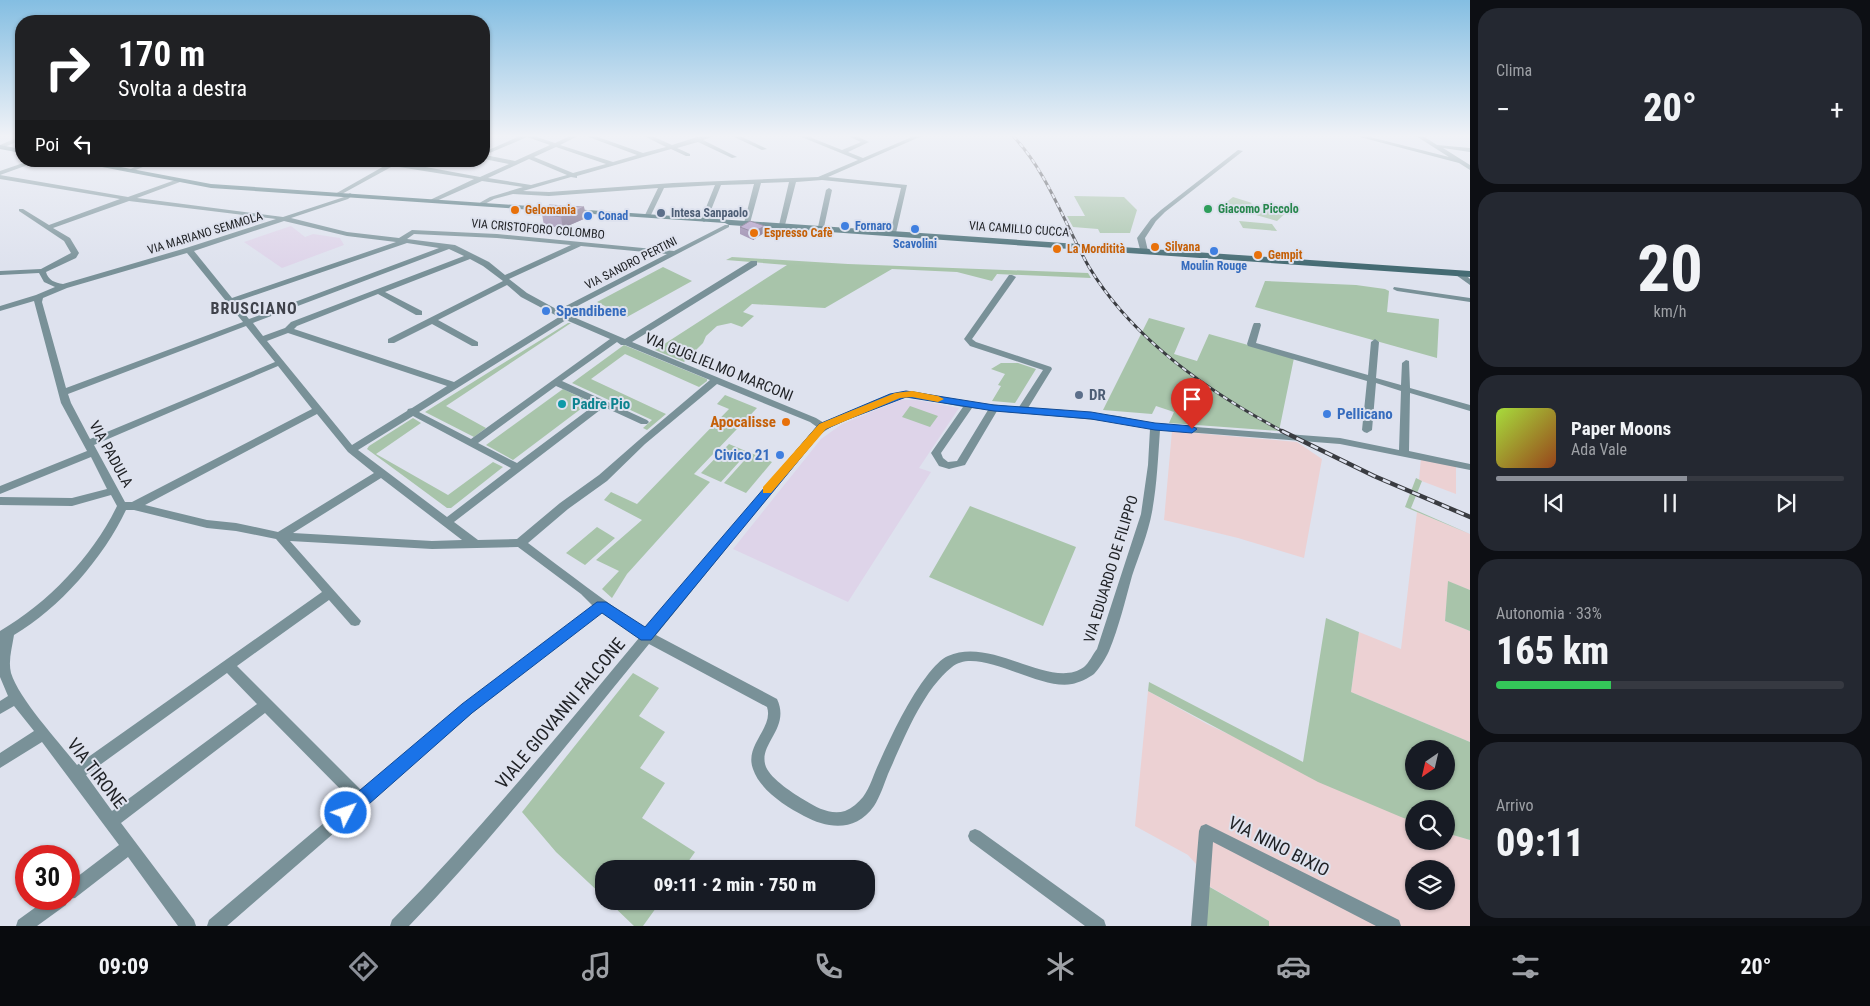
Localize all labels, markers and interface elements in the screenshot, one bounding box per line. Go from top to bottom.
text: 170 m [118,34,205,75]
icon: right [35,35,100,100]
text: Clima [1496,61,1532,80]
text: Svolta a destra [118,76,247,101]
text: 20° [1643,86,1697,130]
text: − [1496,93,1510,126]
text: + [1830,93,1844,126]
icon: left [69,130,97,158]
text: Poi [35,133,59,156]
place label: Giacomo Piccolo [1218,202,1299,216]
place label: Gelomania [525,203,576,217]
marker: Giacomo Piccolo [1202,203,1214,215]
marker: Gelomania [509,204,521,216]
place label: Intesa Sanpaolo [671,206,748,220]
marker: Intesa Sanpaolo [655,207,667,219]
street label: VIA MARIANO SEMMOLA [146,209,264,257]
place label: Conad [598,209,628,223]
marker: Conad [582,210,594,222]
street label: VIA CRISTOFORO COLOMBO [471,216,605,242]
place label: Fornaro [855,219,892,233]
street label: VIA CAMILLO CUCCA [968,219,1070,239]
marker: Fornaro [839,220,851,232]
marker: Scavolini [909,223,921,235]
place label: Espresso Cafè [764,226,833,240]
marker: Espresso Cafè [748,227,760,239]
text: 20 [1637,231,1703,307]
street label: VIA SANDRO PERTINI [583,234,679,292]
place label: Scavolini [893,237,937,251]
place label: Silvana [1165,240,1200,254]
marker: Silvana [1149,241,1161,253]
place label: La Morditità [1067,242,1125,256]
marker: La Morditità [1051,243,1063,255]
marker: Moulin Rouge [1208,245,1220,257]
place label: Gempit [1268,248,1303,262]
marker: Gempit [1252,249,1264,261]
place label: Moulin Rouge [1181,259,1247,273]
district label: BRUSCIANO [210,299,298,318]
place label: Spendibene [556,302,626,320]
text: km/h [1654,302,1686,321]
marker: Spendibene [540,305,552,317]
street label: VIA GUGLIELMO MARCONI [642,329,796,405]
pin [1171,378,1213,429]
icon: arrive [1178,385,1206,413]
place label: DR [1089,386,1106,404]
marker: DR [1073,389,1085,401]
place label: Padre Pio [572,395,630,413]
marker: Padre Pio [556,398,568,410]
place label: Pellicano [1337,405,1393,423]
marker: Pellicano [1321,408,1333,420]
place label: Apocalisse [710,413,776,431]
marker: Apocalisse [780,416,792,428]
text: Paper Moons [1571,417,1671,440]
street label: VIA PADULA [85,418,137,491]
text: Ada Vale [1571,440,1627,459]
place label: Civico 21 [714,446,770,464]
marker: Civico 21 [774,449,786,461]
icon: previous [1540,489,1568,517]
icon: pause [1656,489,1684,517]
icon: next [1772,489,1800,517]
street label: VIA EDUARDO DE FILIPPO [1080,493,1142,645]
text: Autonomia · 33% [1496,604,1602,623]
text: 165 km [1496,629,1609,673]
street label: VIALE GIOVANNI FALCONE [491,633,629,792]
street label: VIA TIRONE [63,734,131,812]
north arrow [1405,740,1455,790]
map controls [1405,740,1455,910]
position arrow [319,786,371,838]
text: Arrivo [1496,796,1533,815]
button: search [1405,800,1455,850]
street label: VIA NINO BIXIO [1225,812,1333,880]
text: 09:11 [1496,821,1584,865]
speed limit sign: 30 [15,845,80,910]
button: layers [1405,860,1455,910]
text: 09:11 · 2 min · 750 m [654,873,816,896]
icon: directions [346,949,381,984]
icon: music [579,949,614,984]
icon: phone [811,949,846,984]
icon: climate [1043,949,1078,984]
icon: car [1276,949,1311,984]
icon: filters [1508,949,1543,984]
text: 09:09 [99,954,149,979]
text: 20° [1740,954,1771,979]

